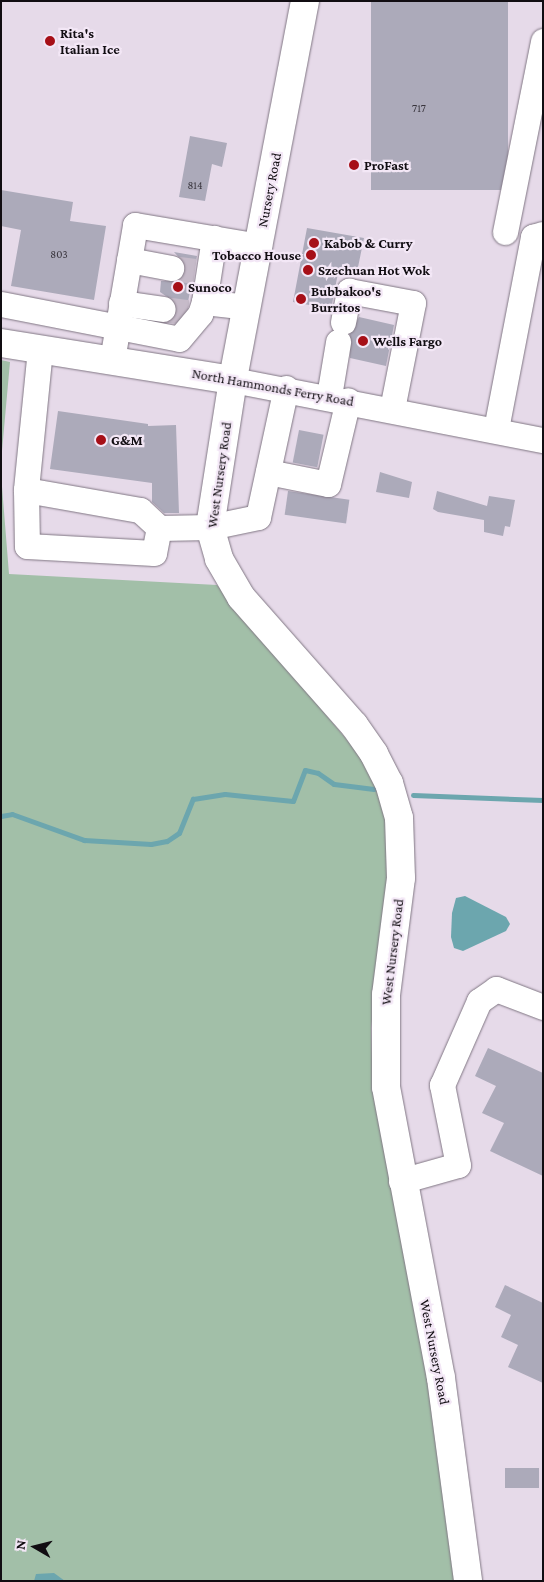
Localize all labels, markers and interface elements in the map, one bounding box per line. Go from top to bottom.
place label: Rita's Italian Ice [60,25,120,58]
marker: Rita's Italian Ice [44,35,56,47]
house number: 717 [412,101,426,115]
street label: Nursery Road [254,151,284,229]
place label: ProFast [364,157,409,173]
marker: ProFast [348,159,360,171]
house number: 814 [187,178,203,192]
place label: Kabob & Curry [324,235,413,251]
marker: Kabob & Curry [308,237,320,249]
house number: 803 [50,247,68,261]
place label: Tobacco House [212,247,301,263]
marker: Tobacco House [305,249,317,261]
place label: Szechuan Hot Wok [318,262,430,278]
marker: Szechuan Hot Wok [302,264,314,276]
place label: Sunoco [188,279,232,295]
marker: Sunoco [172,281,184,293]
place label: Bubbakoo's Burritos [311,283,381,316]
marker: Bubbakoo's Burritos [295,293,307,305]
place label: Wells Fargo [373,333,442,349]
marker: Wells Fargo [357,335,369,347]
street label: North Hammonds Ferry Road [191,364,355,410]
street label: West Nursery Road [203,421,235,529]
place label: G&M [111,432,143,448]
marker: G&M [95,434,107,446]
street label: West Nursery Road [377,898,407,1006]
street label: West Nursery Road [417,1298,453,1406]
north arrow [10,1522,60,1572]
text: N [12,1539,29,1551]

